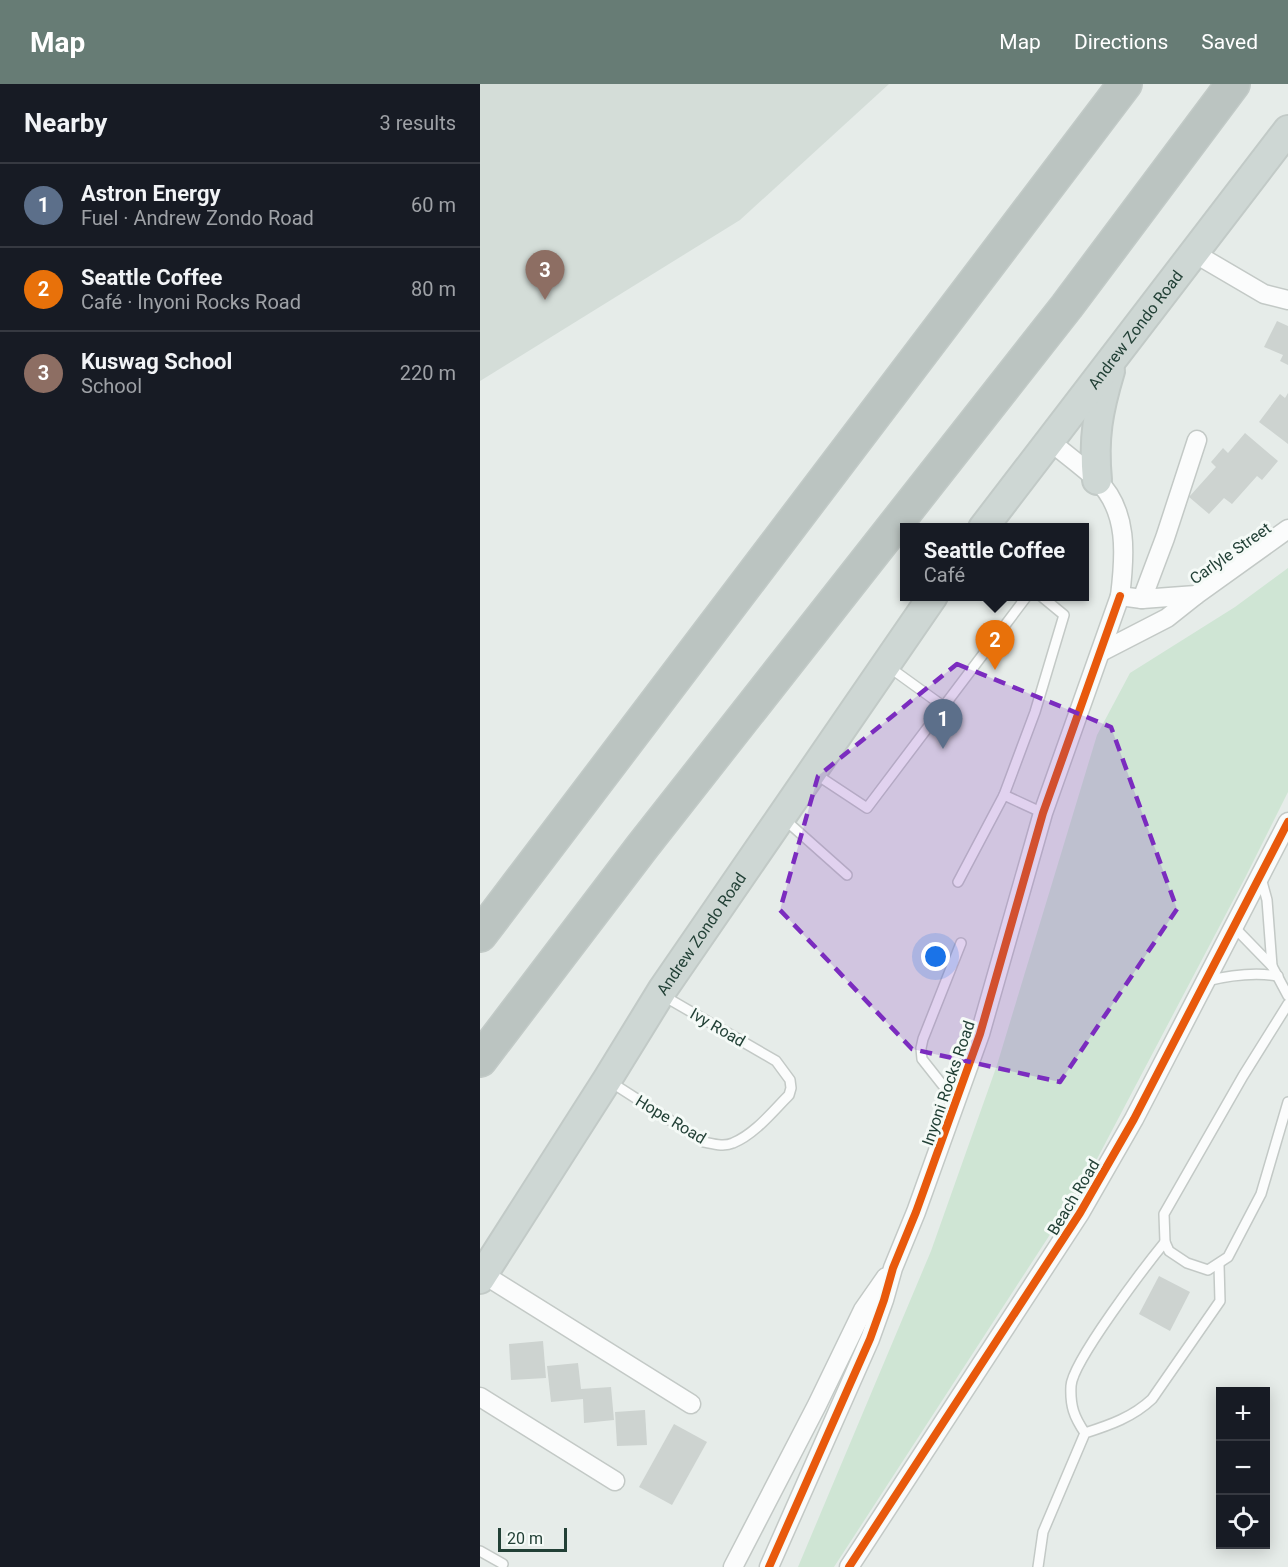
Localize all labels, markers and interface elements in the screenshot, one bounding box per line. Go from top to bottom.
text: Map [30,26,85,59]
text: Map [999,30,1041,54]
text: Directions [1074,30,1168,54]
text: Saved [1201,30,1258,54]
text: Nearby [24,108,107,138]
text: 3 results [380,111,456,135]
text: Astron Energy [81,181,221,206]
text: 1 [38,193,49,217]
text: 60 m [411,193,456,217]
text: Fuel · Andrew Zondo Road [81,206,314,230]
pin: 3 [526,250,564,300]
text: Seattle Coffee [81,265,222,290]
street label: Andrew Zondo Road [1084,267,1187,393]
text: 2 [38,277,49,301]
text: 80 m [411,277,456,301]
text: Café · Inyoni Rocks Road [81,290,301,314]
text: Kuswag School [81,349,232,374]
text: 3 [38,361,49,385]
text: 220 m [400,361,456,385]
text: School [81,374,142,398]
street label: Carlyle Street [1186,519,1274,588]
popup [900,523,1089,601]
text: Seattle Coffee [924,538,1065,563]
text: Café [924,563,965,587]
pin: 2 [976,620,1014,670]
pin: 1 [924,700,962,749]
street label: Andrew Zondo Road [653,869,750,999]
your location [921,942,950,971]
street label: Ivy Road [687,1004,749,1051]
street label: Inyoni Rocks Road [918,1018,979,1148]
street label: Hope Road [632,1091,709,1148]
street label: Beach Road [1043,1156,1103,1239]
map controls [1216,1387,1270,1549]
button: + [1216,1387,1270,1441]
button: − [1216,1441,1270,1495]
button: locate [1216,1495,1270,1549]
scale bar [498,1525,567,1552]
text: 20 m [507,1529,543,1548]

